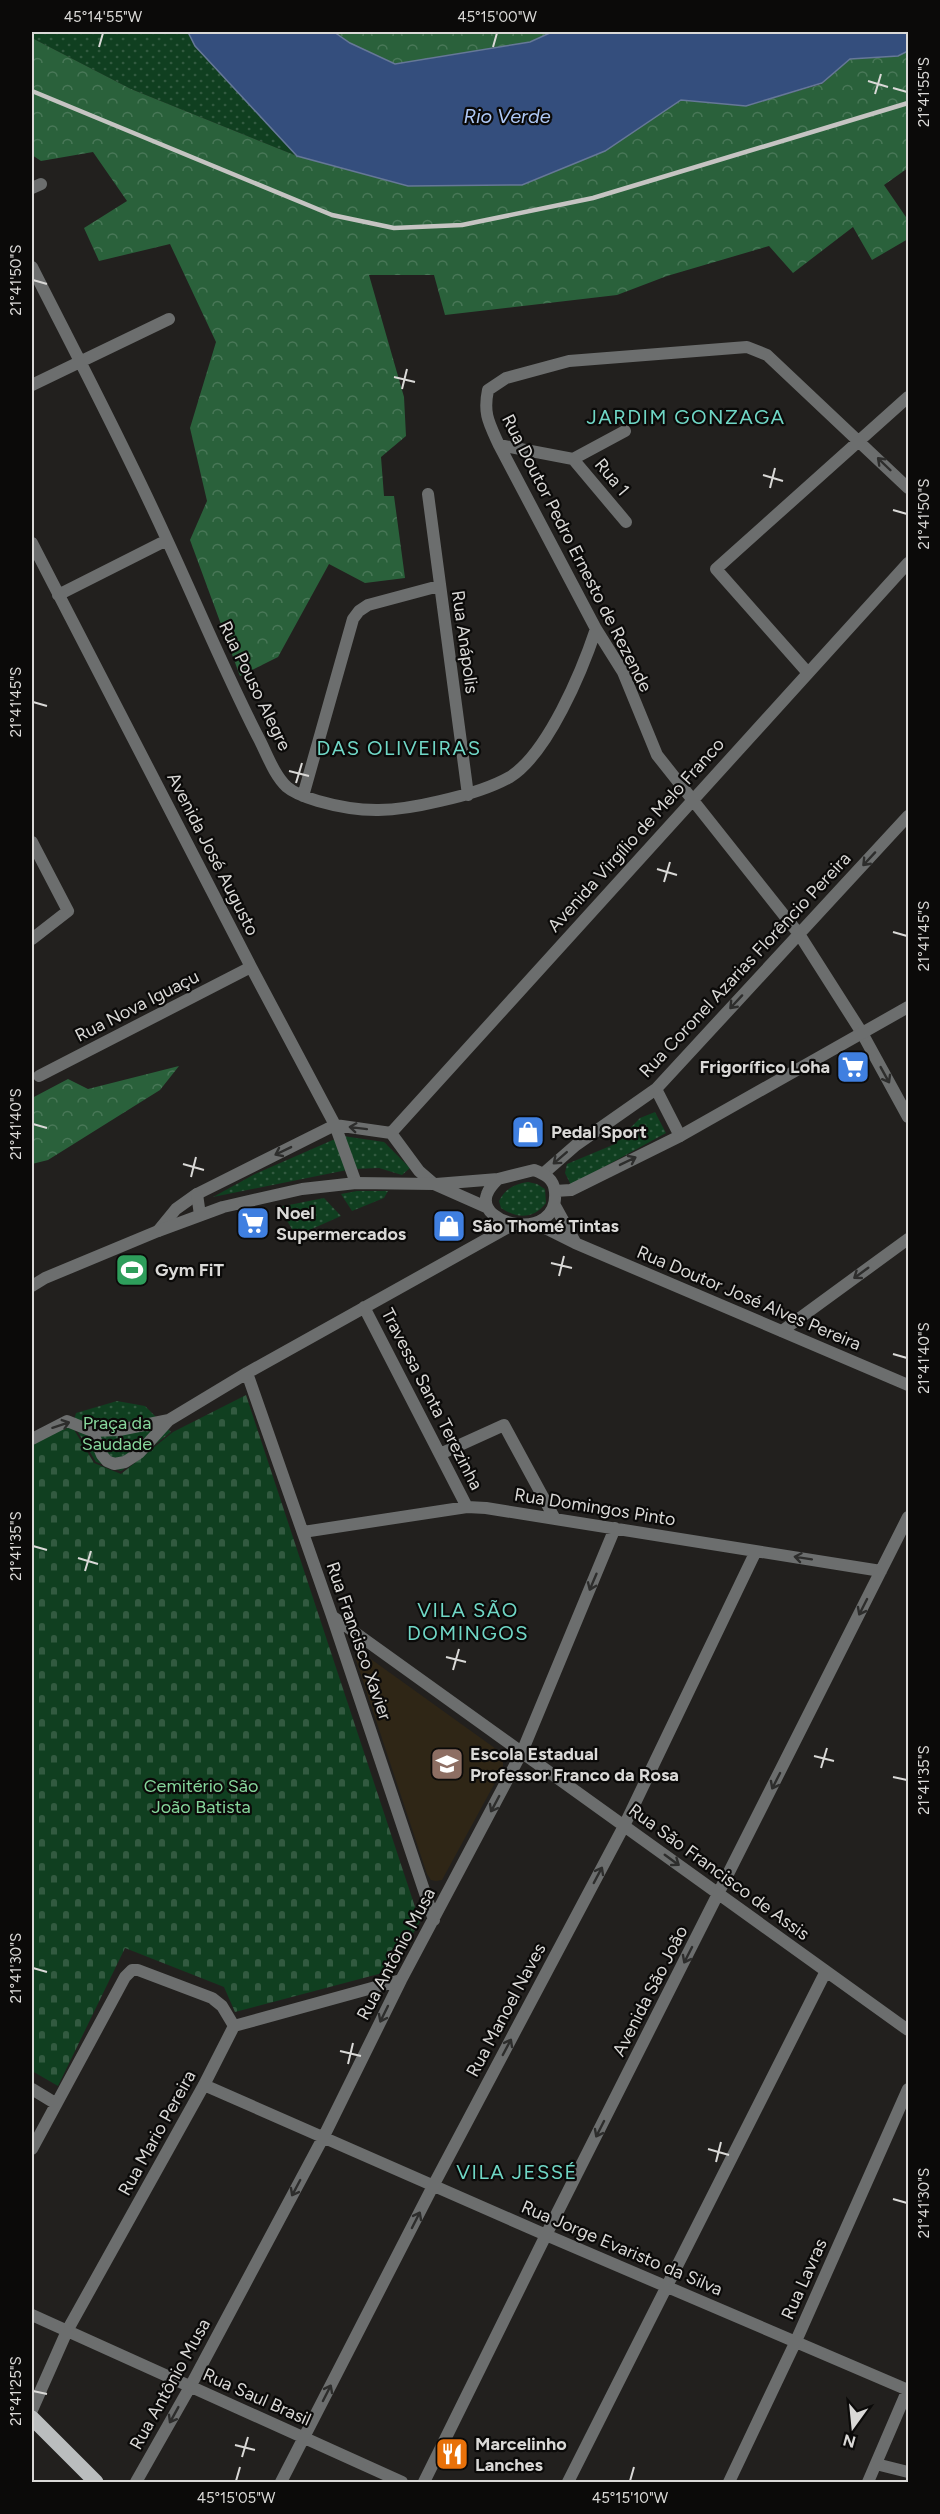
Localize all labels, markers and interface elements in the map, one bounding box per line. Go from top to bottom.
text: 45°14'55"W [64,8,143,26]
text: 45°15'00"W [457,8,537,26]
text: 21°41'55"S [915,57,933,127]
water label: Rio Verde [463,104,551,128]
text: 21°41'50"S [7,245,25,315]
district label: JARDIM GONZAGA [586,405,786,429]
street label: Rua Doutor Pedro Ernesto de Rezende [497,410,657,696]
street label: Rua 1 [590,454,634,500]
one-way arrow [876,457,891,471]
text: 21°41'50"S [915,479,933,549]
street label: Rua Anápolis [447,589,483,695]
street label: Rua Pouso Alegre [214,618,296,755]
text: 21°41'45"S [7,667,25,737]
street label: Avenida Virgílio de Melo Franco [543,733,729,937]
district label: DAS OLIVEIRAS [317,736,481,760]
street label: Avenida José Augusto [162,769,264,939]
street label: Rua Coronel Azarias Florêncio Pereira [635,848,855,1082]
one-way arrow [862,851,876,866]
text: 21°41'45"S [915,901,933,971]
street label: Rua Nova Iguaçu [71,965,203,1047]
one-way arrow [730,994,744,1009]
supermarket icon: Frigorífico Loha [835,1049,871,1085]
place label: Frigorífico Loha [700,1056,830,1078]
one-way arrow [879,1066,891,1083]
text: 21°41'40"S [7,1088,25,1160]
shop icon: Pedal Sport [510,1114,546,1150]
place label: Pedal Sport [551,1121,647,1143]
one-way arrow [349,1123,368,1134]
one-way arrow [274,1146,292,1158]
one-way arrow [552,1152,568,1165]
one-way arrow [618,1155,636,1167]
place label: Noel Supermercados [276,1202,407,1245]
supermarket icon: Noel Supermercados [235,1205,271,1241]
shop icon: São Thomé Tintas [431,1208,467,1244]
place label: São Thomé Tintas [472,1215,620,1237]
street label: Rua Doutor José Alves Pereira [634,1241,864,1355]
sports icon: Gym FiT [114,1252,150,1288]
place label: Gym FiT [155,1259,224,1281]
one-way arrow [854,1267,870,1280]
street label: Travessa Santa Terezinha [377,1304,487,1494]
text: 21°41'40"S [915,1322,933,1394]
park label: Praça da Saudade [82,1412,152,1455]
one-way arrow [52,1418,70,1429]
street label: Rua Domingos Pinto [513,1483,677,1531]
text: 21°41'35"S [7,1511,25,1581]
one-way arrow [793,1553,813,1564]
street label: Rua Francisco Xavier [322,1559,396,1723]
one-way arrow [587,1573,598,1591]
one-way arrow [857,1597,869,1615]
district label: VILA SÃO DOMINGOS [407,1598,529,1645]
place label: Escola Estadual Professor Franco da Rosa [470,1743,679,1786]
text: 21°41'35"S [915,1745,933,1815]
school or university icon: Escola Estadual Professor Franco da Rosa [429,1746,465,1782]
one-way arrow [770,1772,782,1789]
park label: Cemitério São João Batista [144,1775,258,1818]
one-way arrow [488,1795,500,1813]
street label: Rua São Francisco de Assis [624,1799,814,1945]
one-way arrow [663,1854,679,1866]
one-way arrow [592,1867,604,1884]
street label: Rua Antônio Musa [352,1884,440,2024]
street label: Avenida São João [608,1922,692,2060]
text: 21°41'30"S [7,1933,25,2003]
street label: Rua Manoel Naves [461,1939,551,2081]
one-way arrow [682,1946,694,1964]
one-way arrow [378,2004,390,2022]
one-way arrow [501,2039,513,2056]
street label: Rua Mario Pereira [113,2066,201,2200]
one-way arrow [594,2120,606,2137]
district label: VILA JESSÉ [456,2160,578,2184]
text: 21°41'30"S [915,2168,933,2238]
one-way arrow [290,2179,302,2197]
street label: Rua Jorge Evaristo da Silva [518,2196,726,2300]
one-way arrow [410,2211,422,2229]
street label: Rua Lavras [776,2235,832,2323]
street label: Rua Antônio Musa [125,2315,215,2453]
text: 21°41'25"S [7,2356,25,2426]
street label: Rua Saul Brasil [199,2363,315,2431]
one-way arrow [322,2385,333,2403]
north arrow [823,2397,883,2457]
one-way arrow [168,2406,180,2423]
text: N [841,2430,858,2452]
place label: Marcelinho Lanches [475,2433,567,2476]
restaurant icon: Marcelinho Lanches [434,2436,470,2472]
text: 45°15'05"W [197,2489,276,2507]
text: 45°15'10"W [592,2489,669,2507]

